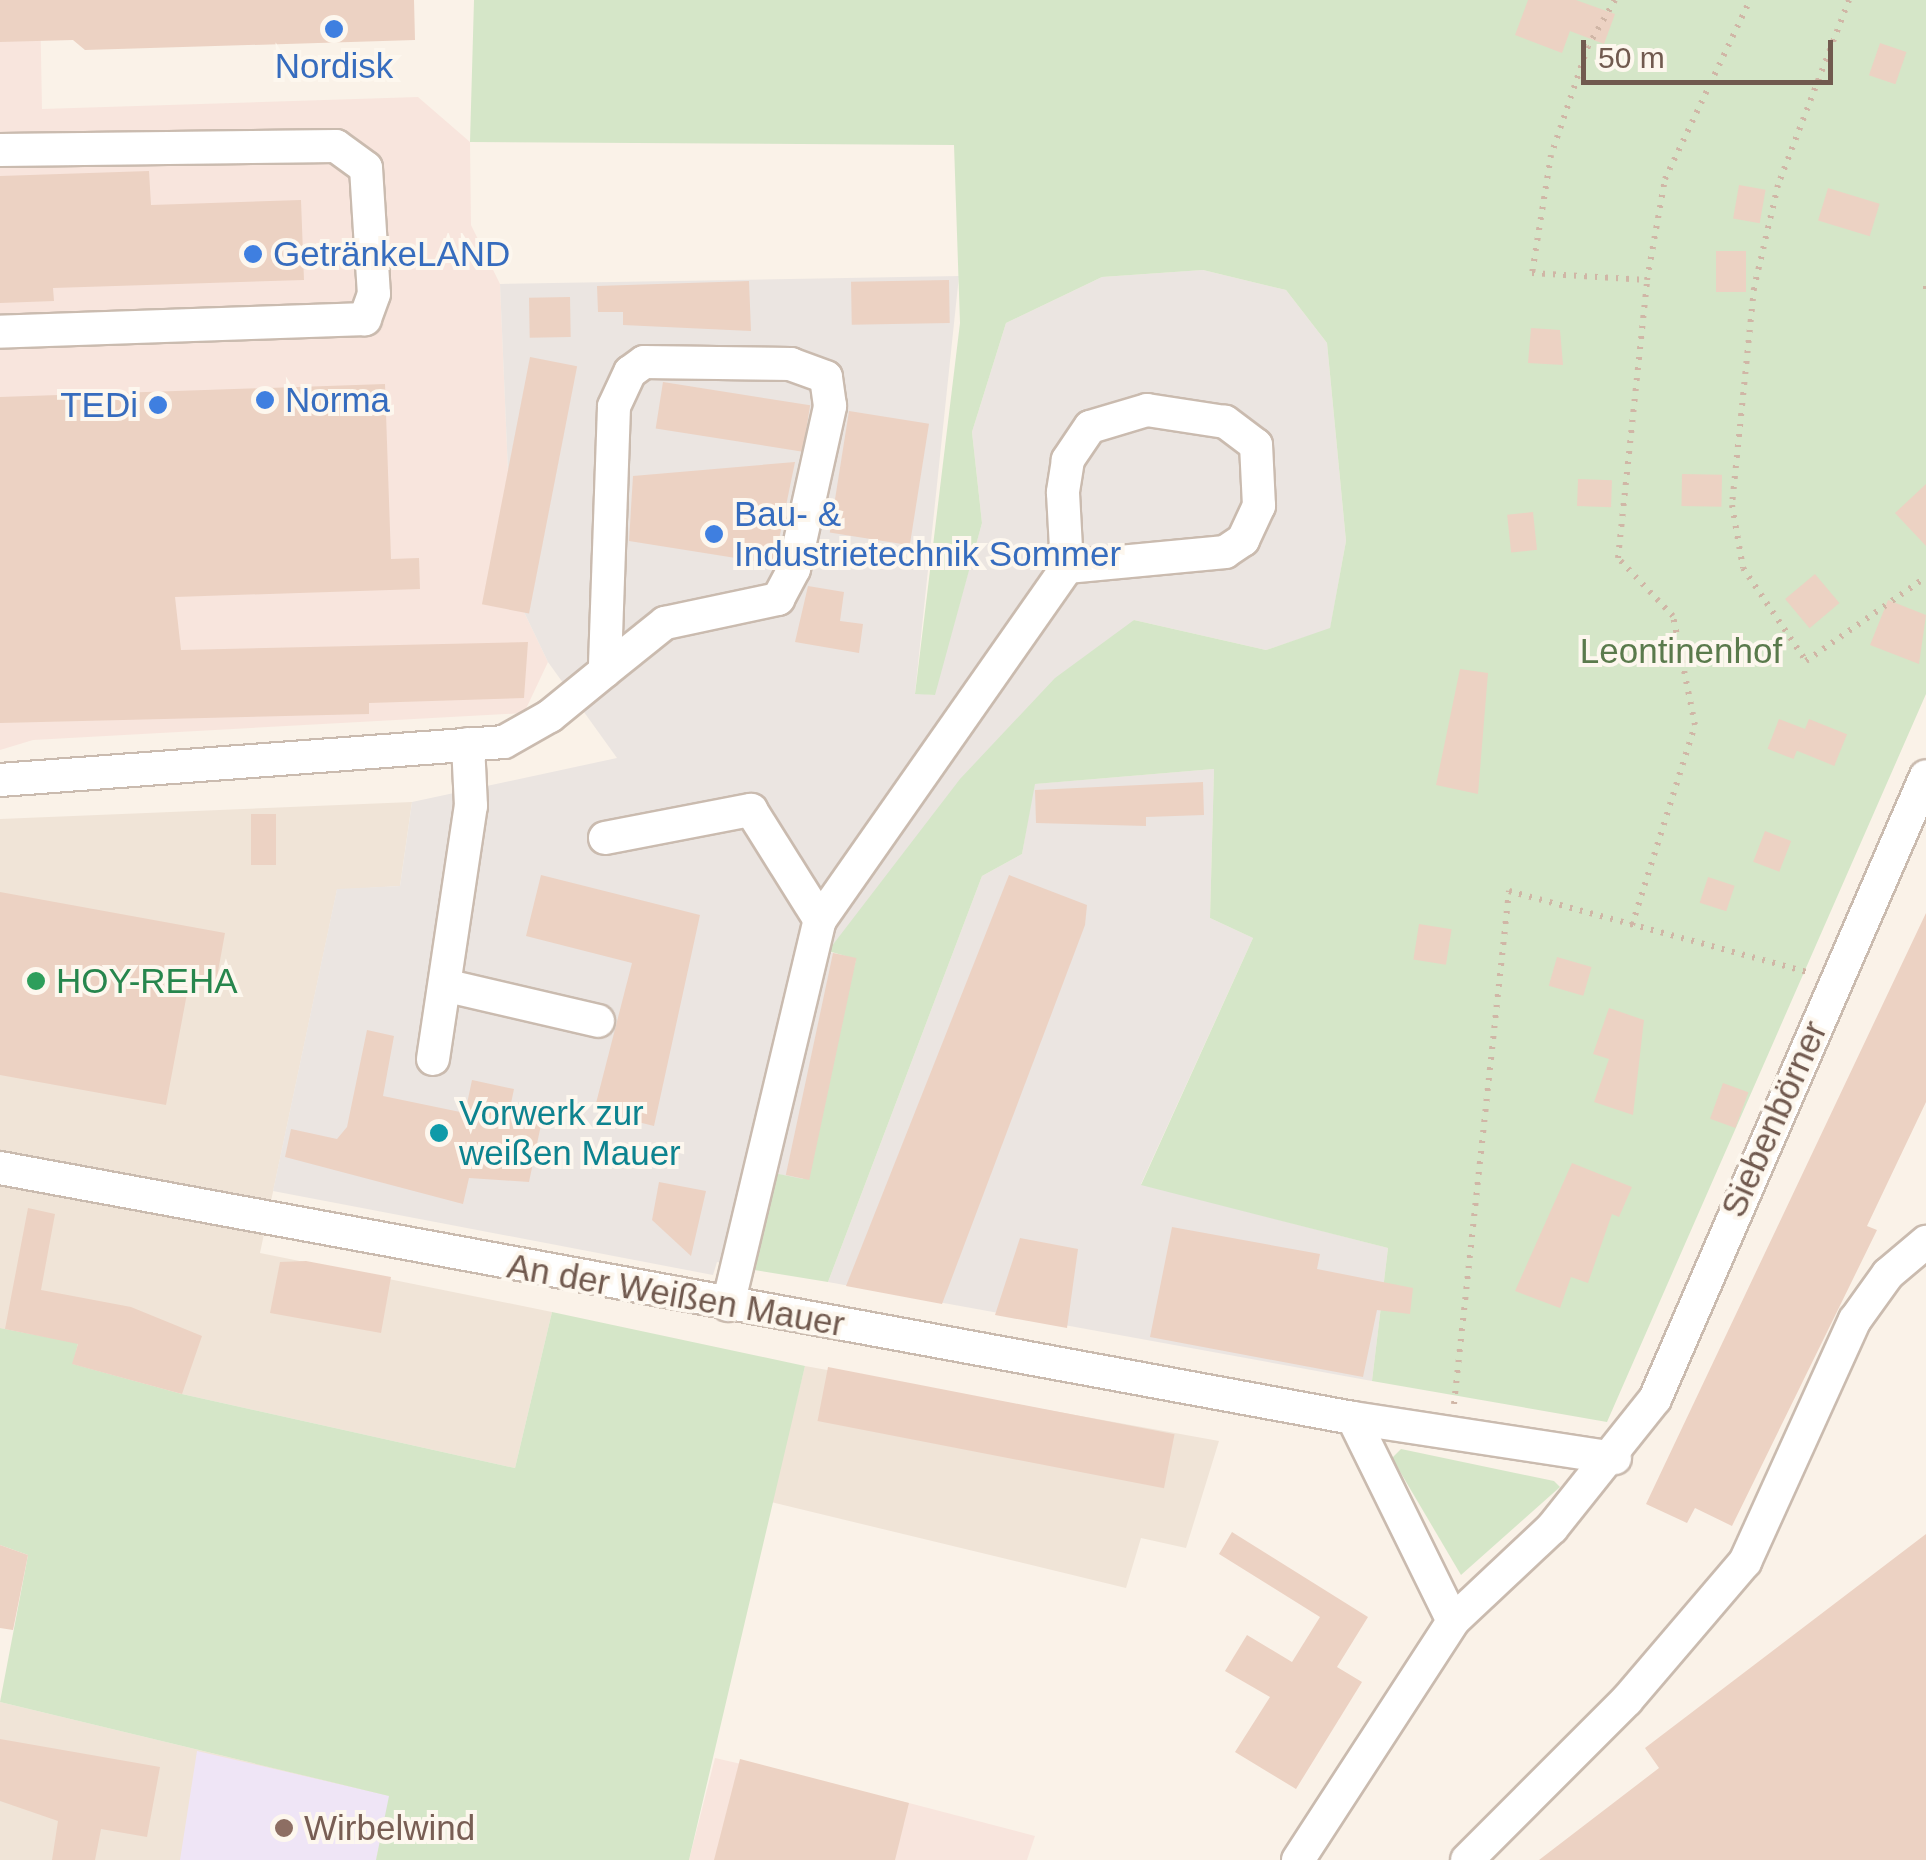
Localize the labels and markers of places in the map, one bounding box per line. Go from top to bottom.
marker: Nordisk [323,18,345,40]
place label: Nordisk [275,45,393,87]
place label: GetränkeLAND [273,233,510,275]
marker: GetränkeLAND [242,243,264,265]
place label: Norma [285,379,390,421]
place label: TEDi [60,384,138,426]
marker: Norma [254,389,276,411]
marker: TEDi [147,394,169,416]
place label: Bau- & Industrietechnik Sommer [734,493,1121,575]
marker: Bau- & Industrietechnik Sommer [703,523,725,545]
place label: HOY-REHA [56,960,238,1002]
marker: HOY-REHA [25,970,47,992]
place label: Vorwerk zur weißen Mauer [459,1092,681,1174]
marker: Vorwerk zur weißen Mauer [428,1122,450,1144]
place label: Wirbelwind [304,1807,475,1849]
marker: Wirbelwind [273,1817,295,1839]

